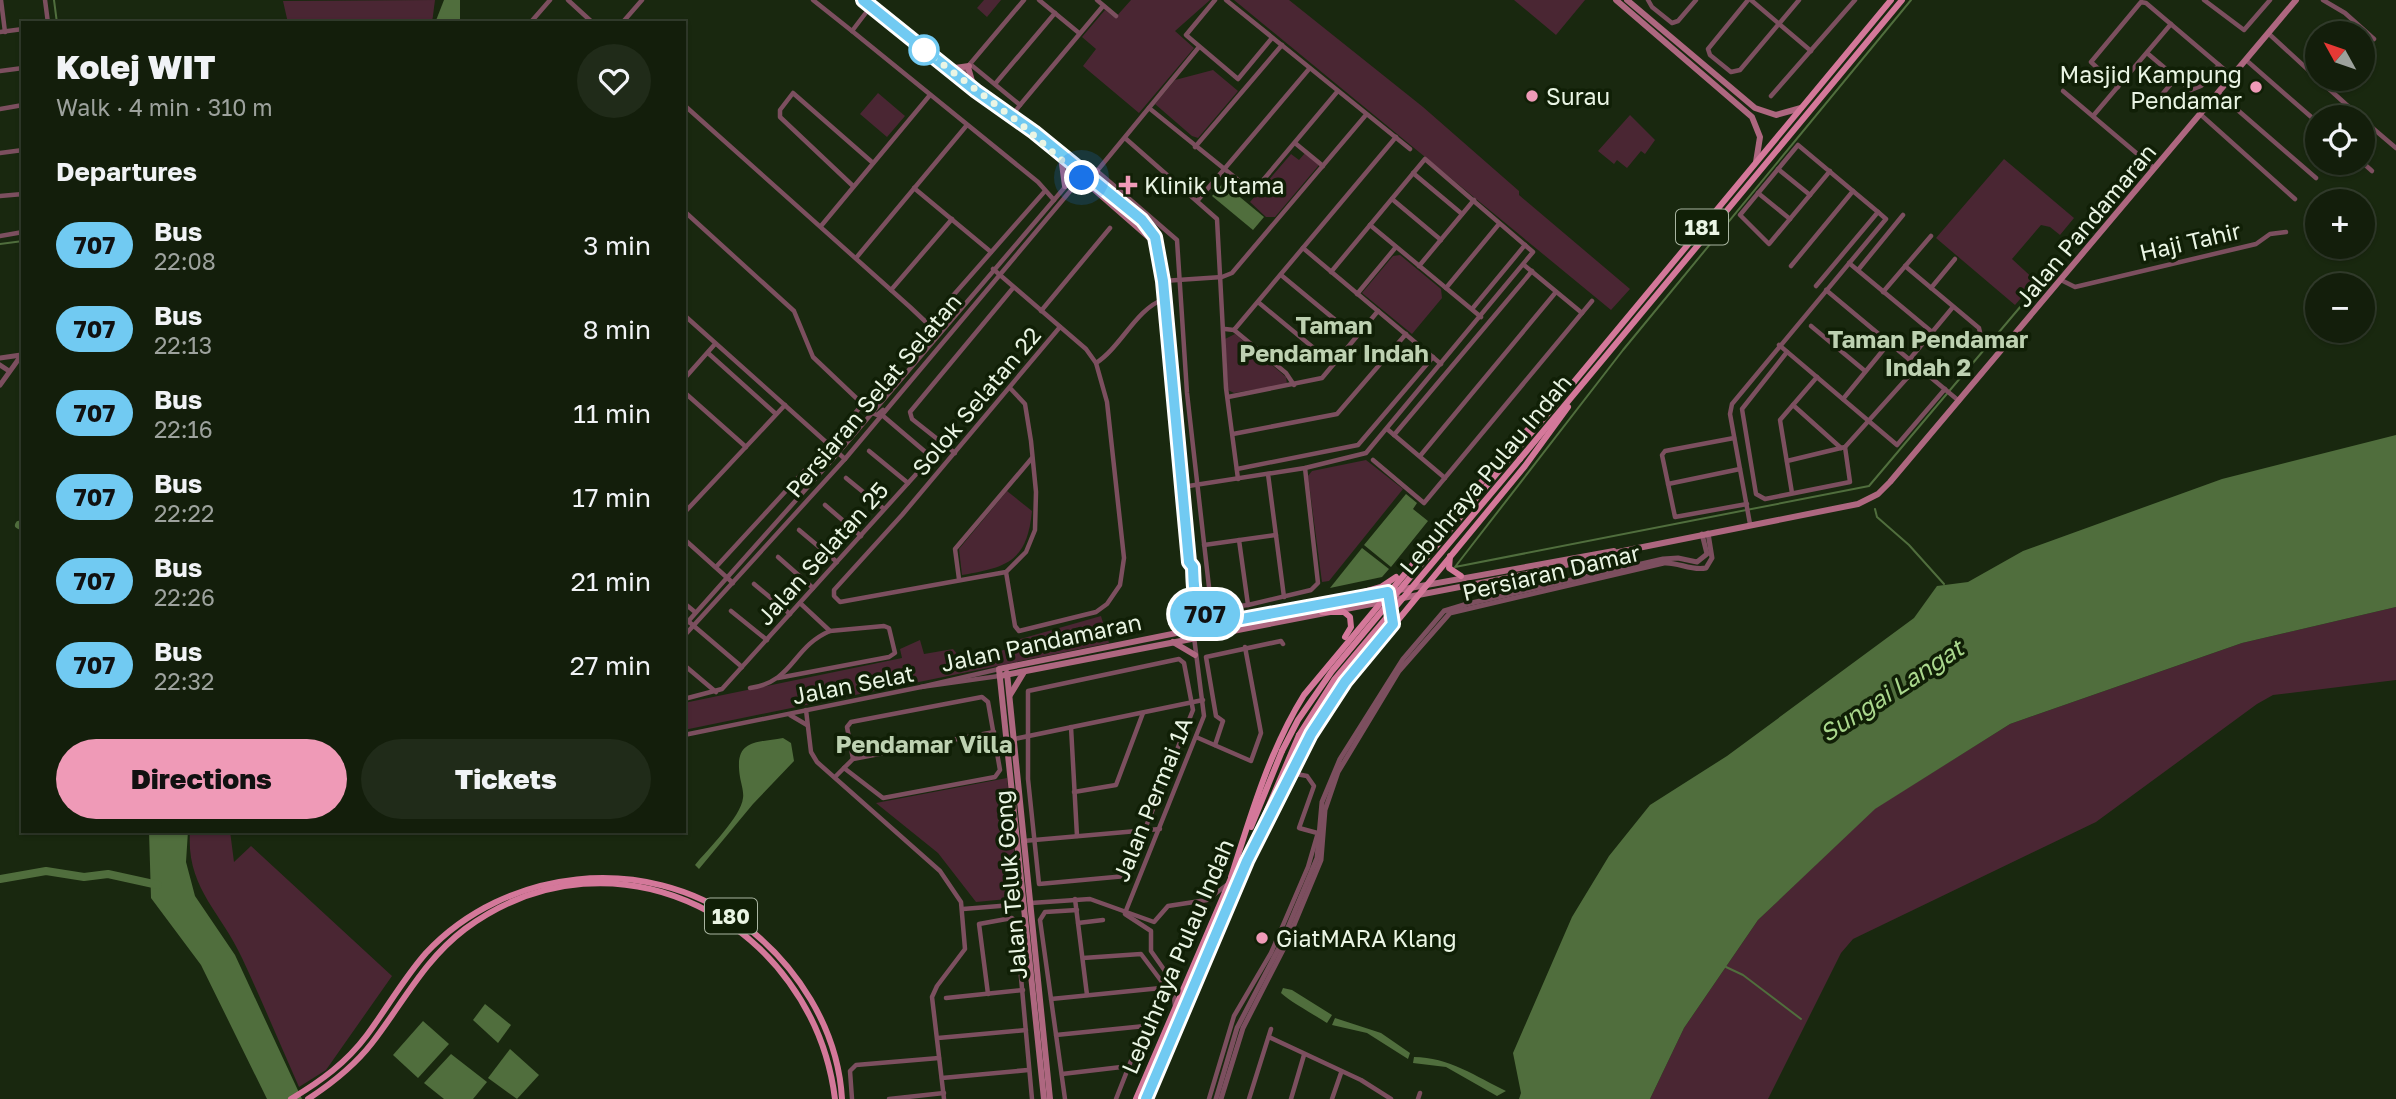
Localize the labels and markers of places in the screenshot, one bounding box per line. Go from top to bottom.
unlabelled marker [909,35,939,65]
place label: Masjid Kampung Pendamar [2059,60,2242,114]
marker: Masjid Kampung Pendamar [2248,79,2264,95]
place label: Surau [1546,82,1610,110]
marker: Surau [1524,88,1540,104]
place label: Klinik Utama [1144,171,1285,199]
marker: Klinik Utama [1118,175,1138,195]
place label: GiatMARA Klang [1276,924,1457,952]
marker: GiatMARA Klang [1254,930,1270,946]

